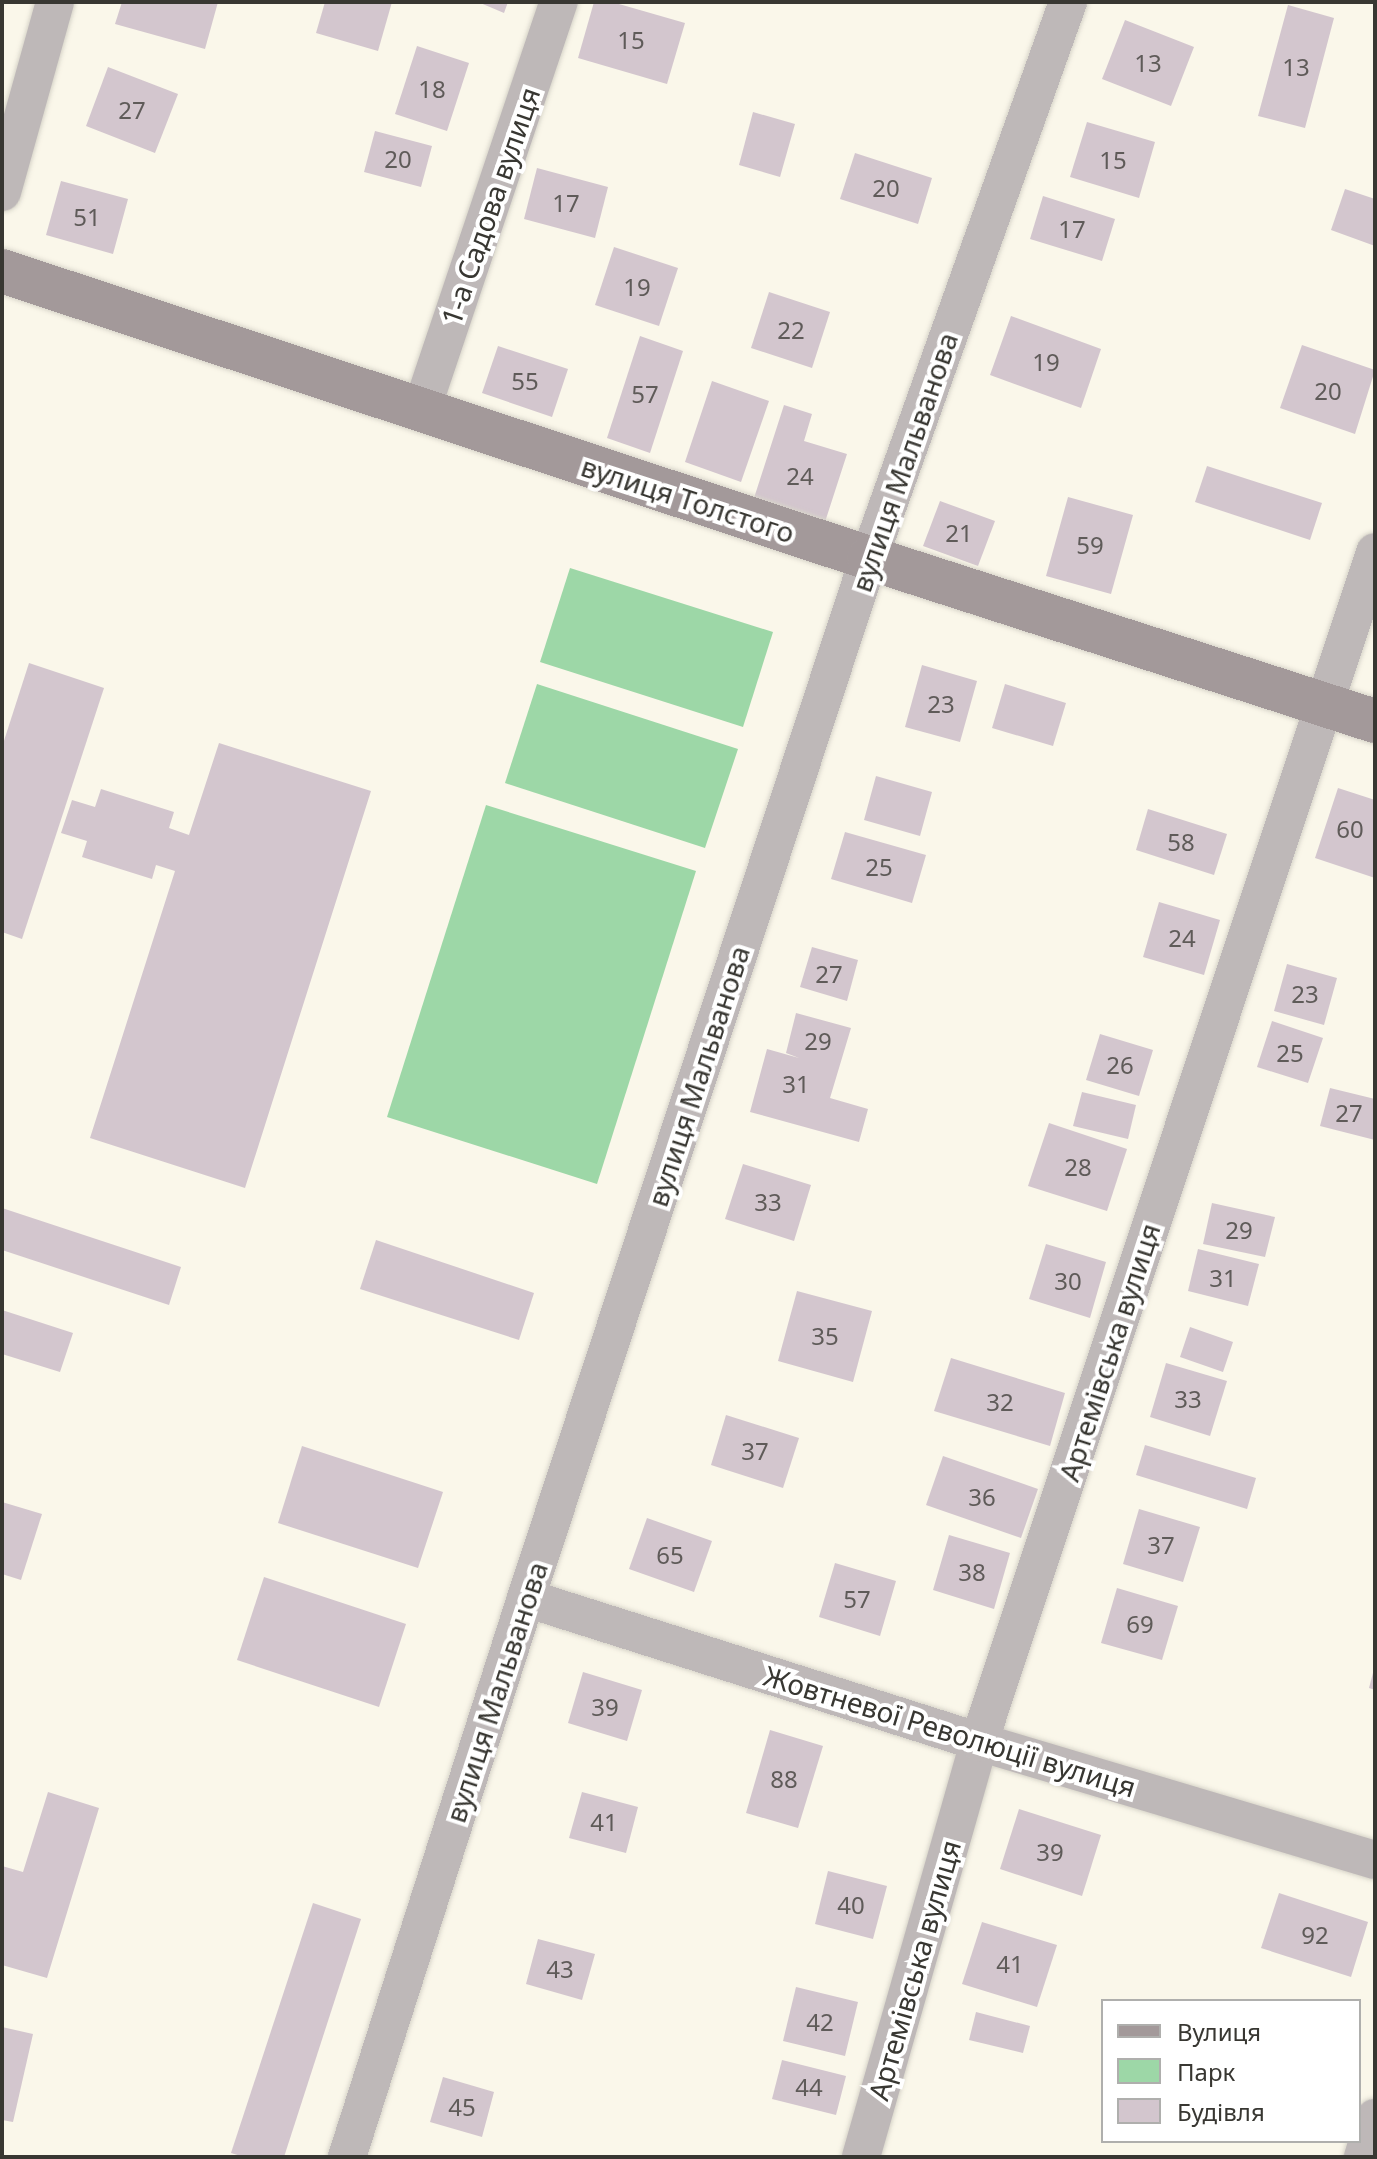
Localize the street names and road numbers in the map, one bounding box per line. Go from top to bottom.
street label: 1-а Садова вулиця [434,83,546,329]
street label: вулиця Мальванова [844,328,964,596]
street label: вулиця Толстого [577,449,799,549]
street label: вулиця Мальванова [640,941,756,1211]
street label: Артемівська вулиця [1051,1219,1167,1485]
street label: вулиця Мальванова [438,1557,554,1827]
street label: Жовтневої Революції вулиця [760,1658,1140,1804]
street label: Артемівська вулиця [861,1836,967,2104]

